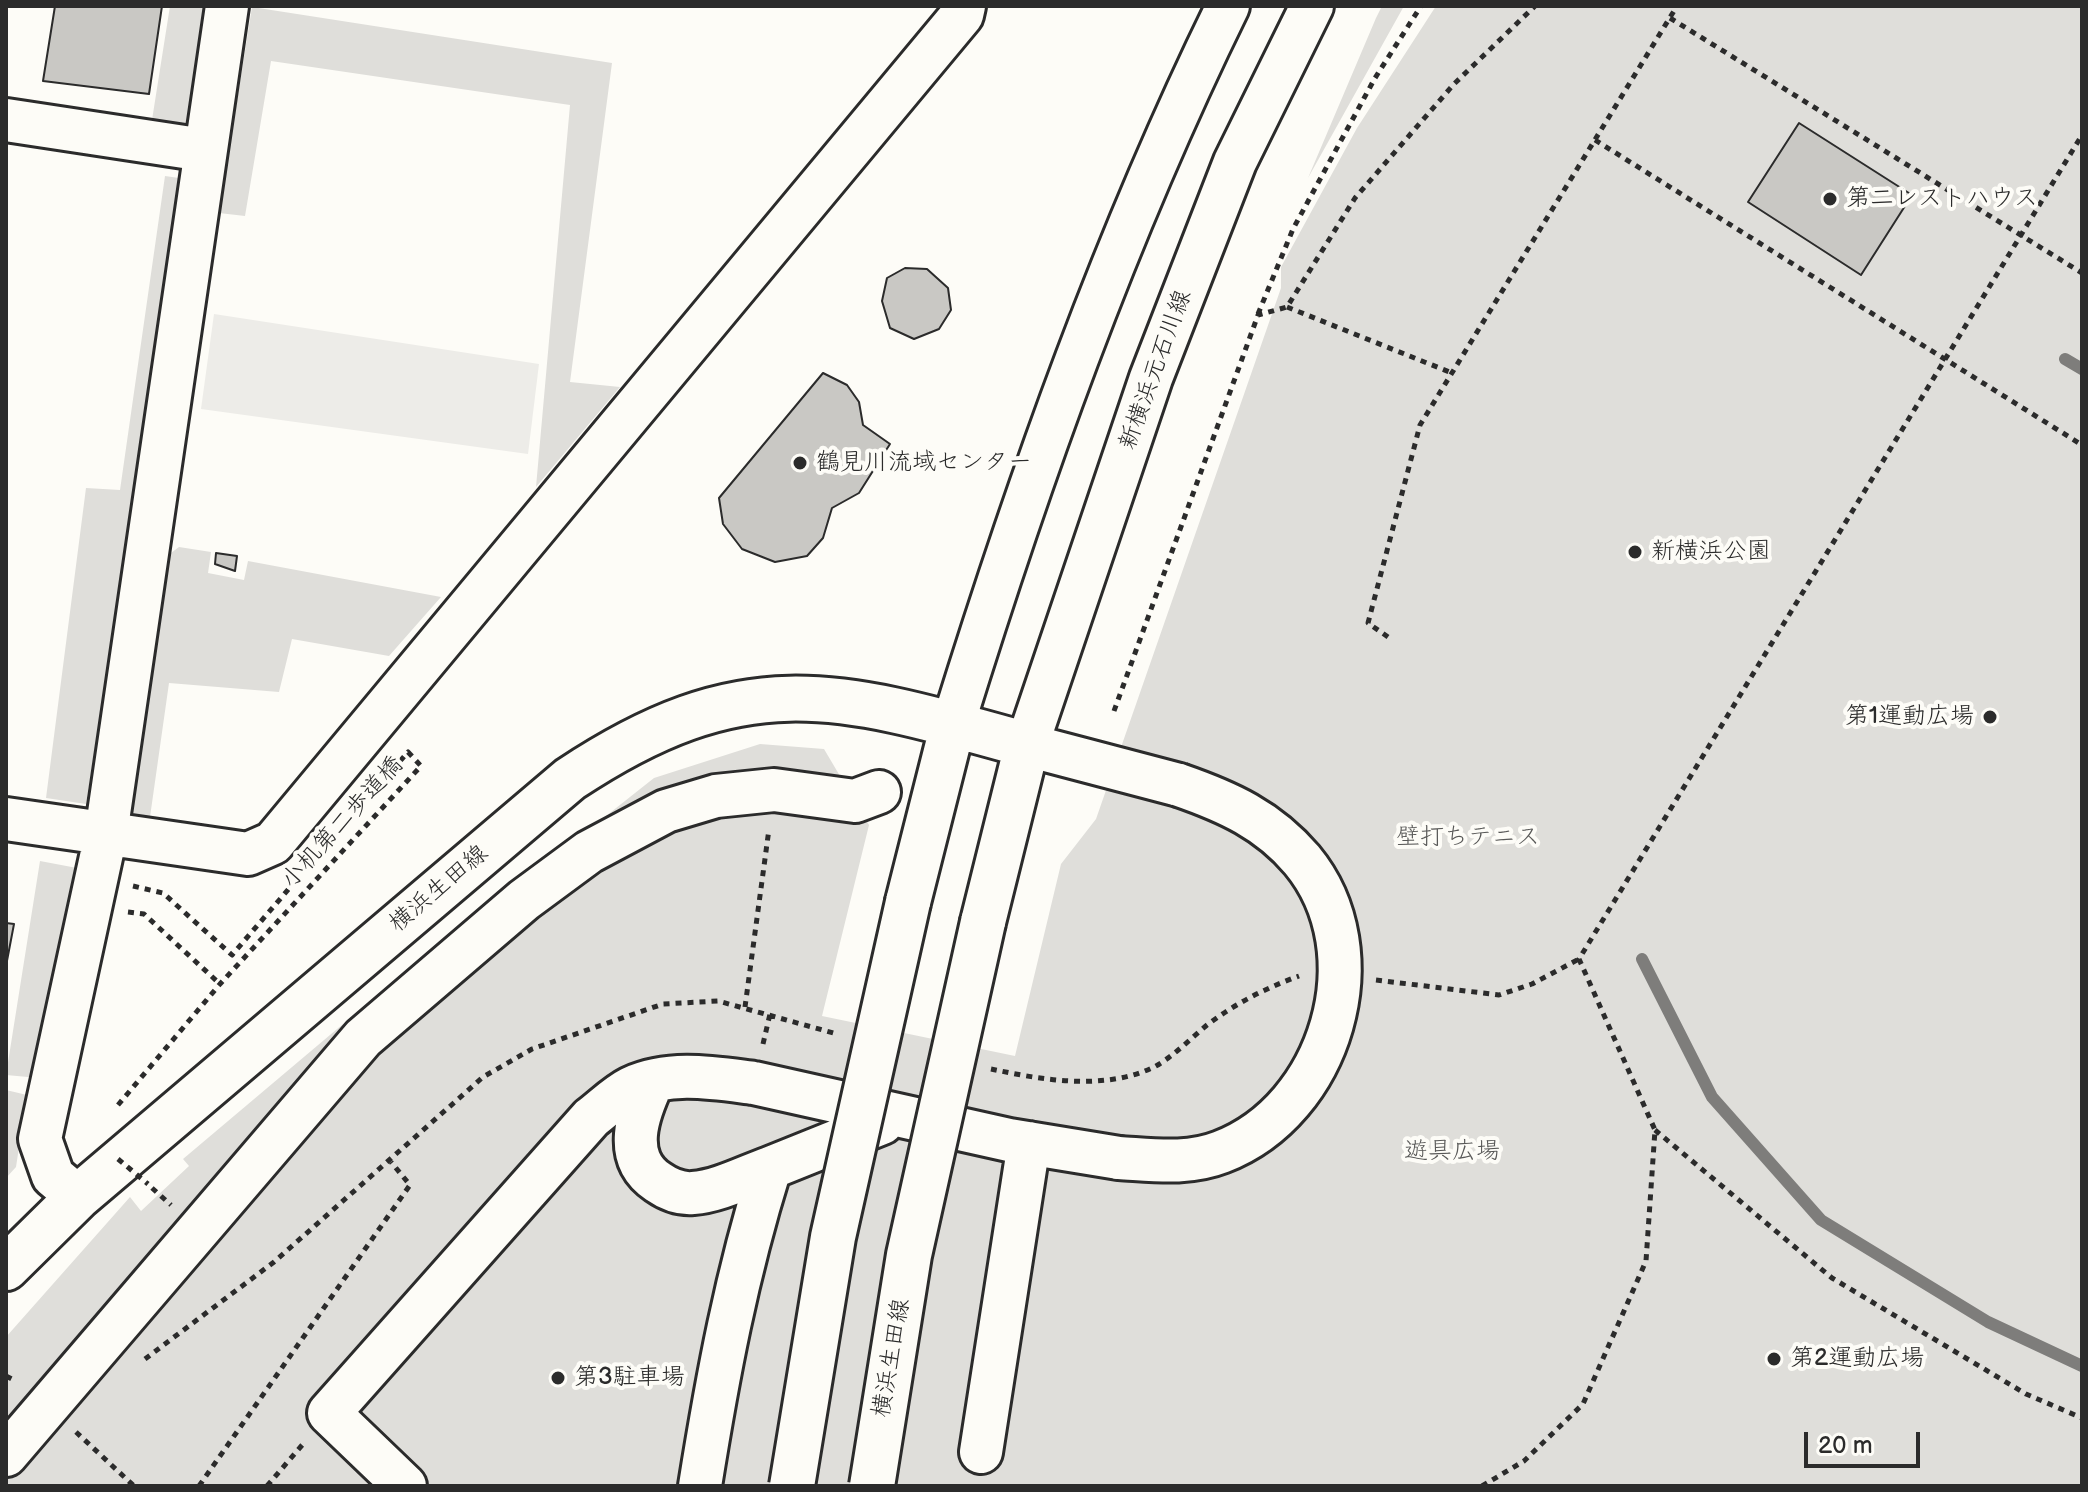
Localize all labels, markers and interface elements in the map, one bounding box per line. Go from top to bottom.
place label: 第二レストハウス [1846,185,2038,213]
marker: 第二レストハウス [1821,190,1839,208]
street label: 新横浜元石川線 [1114,286,1198,454]
place label: 鶴見川流域センター [816,449,1032,477]
marker: 鶴見川流域センター [791,454,809,472]
place label: 新横浜公園 [1651,538,1771,566]
marker: 新横浜公園 [1626,543,1644,561]
place label: 第1運動広場 [1845,703,1974,731]
marker: 第1運動広場 [1981,708,1999,726]
street label: 小机第二歩道橋 [276,751,410,895]
park label: 壁打ちテニス [1396,824,1540,852]
street label: 横浜生田線 [384,839,494,939]
park label: 遊具広場 [1404,1138,1500,1166]
street label: 横浜生田線 [867,1296,917,1420]
place label: 第2運動広場 [1790,1345,1924,1373]
marker: 第2運動広場 [1765,1350,1783,1368]
place label: 第3駐車場 [574,1364,685,1392]
marker: 第3駐車場 [549,1369,567,1387]
scale bar [1808,1416,1924,1466]
text: 20 m [1818,1431,1873,1460]

